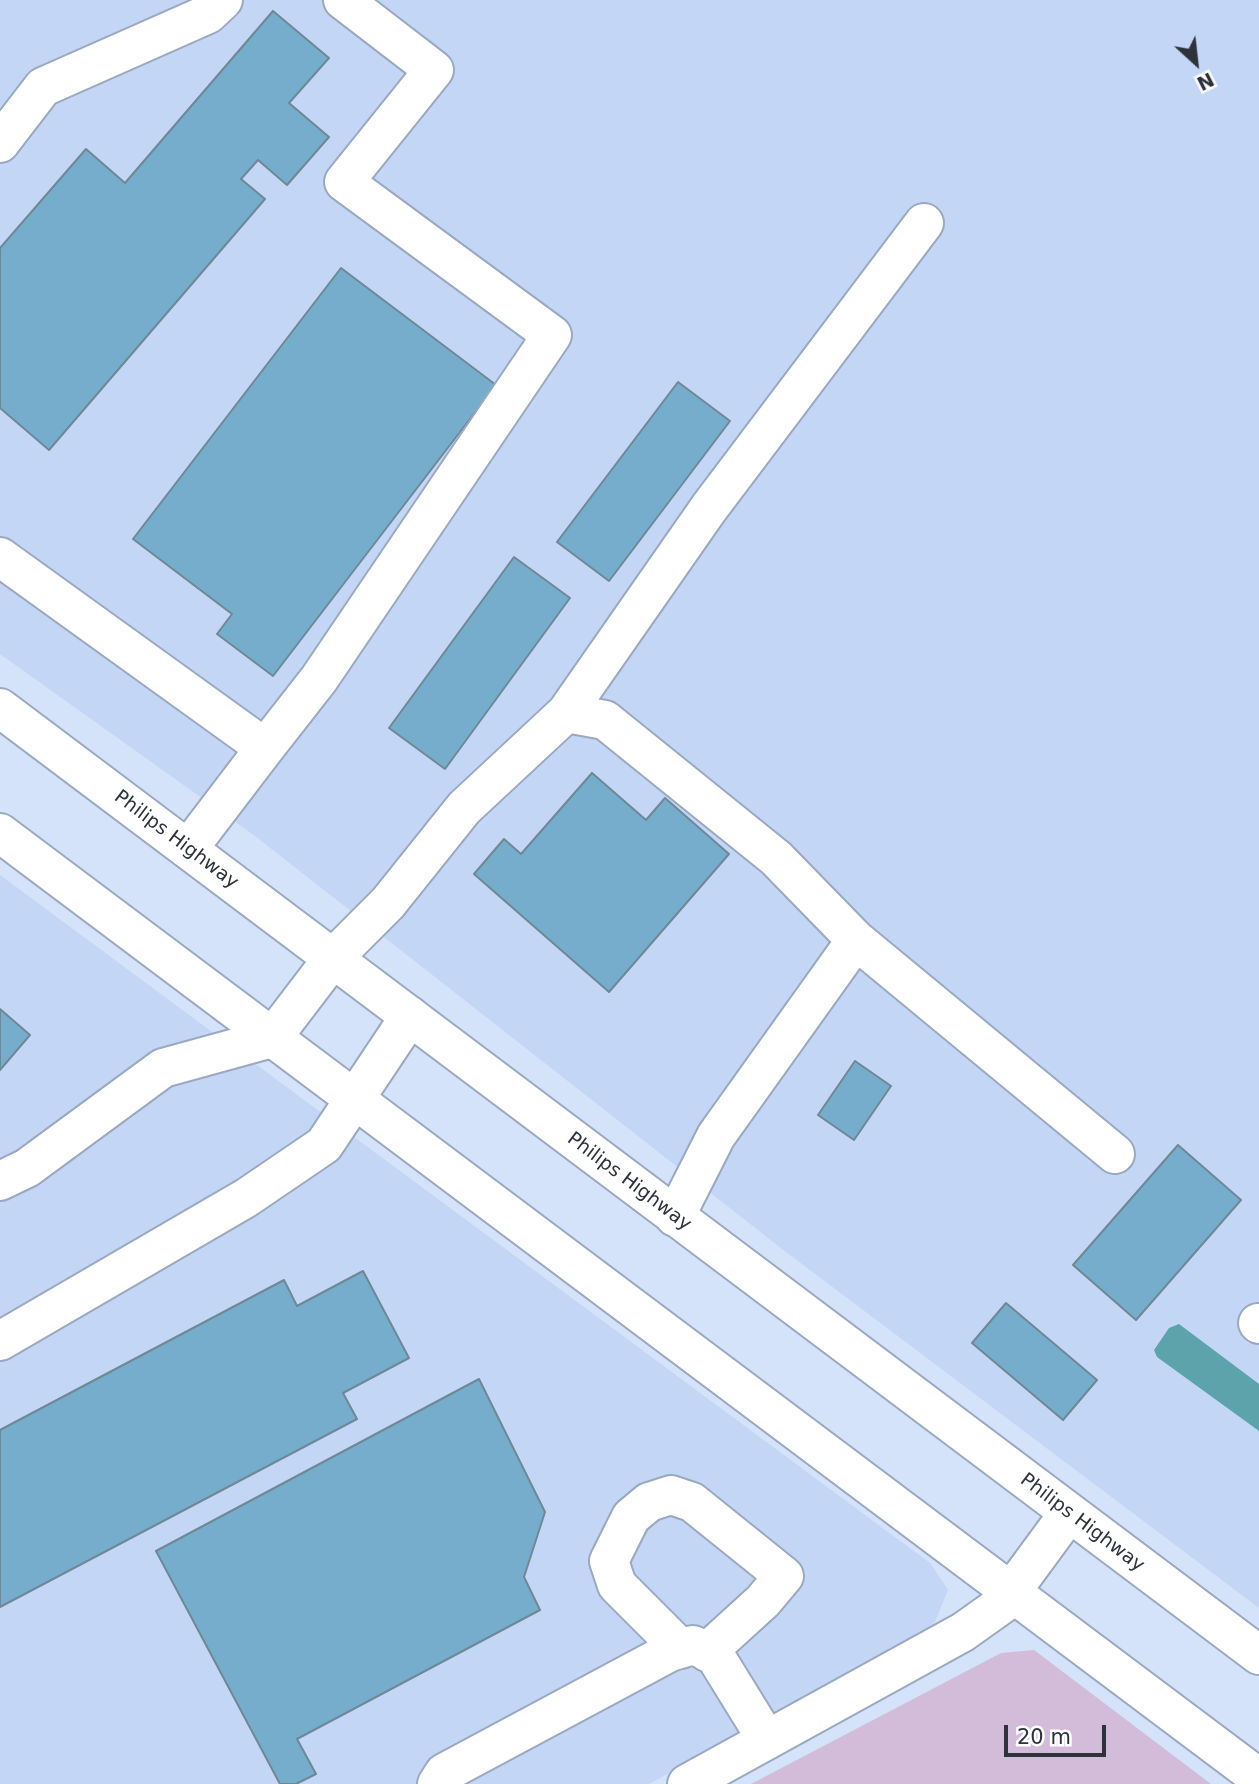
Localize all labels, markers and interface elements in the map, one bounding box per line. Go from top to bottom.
north arrow [1161,28,1231,98]
text: N [1193,68,1218,95]
street label: Philips Highway [109,786,243,894]
street label: Philips Highway [562,1128,696,1236]
street label: Philips Highway [1015,1469,1149,1577]
scale bar [1007,1710,1108,1754]
text: 20 m [1017,1725,1071,1749]

